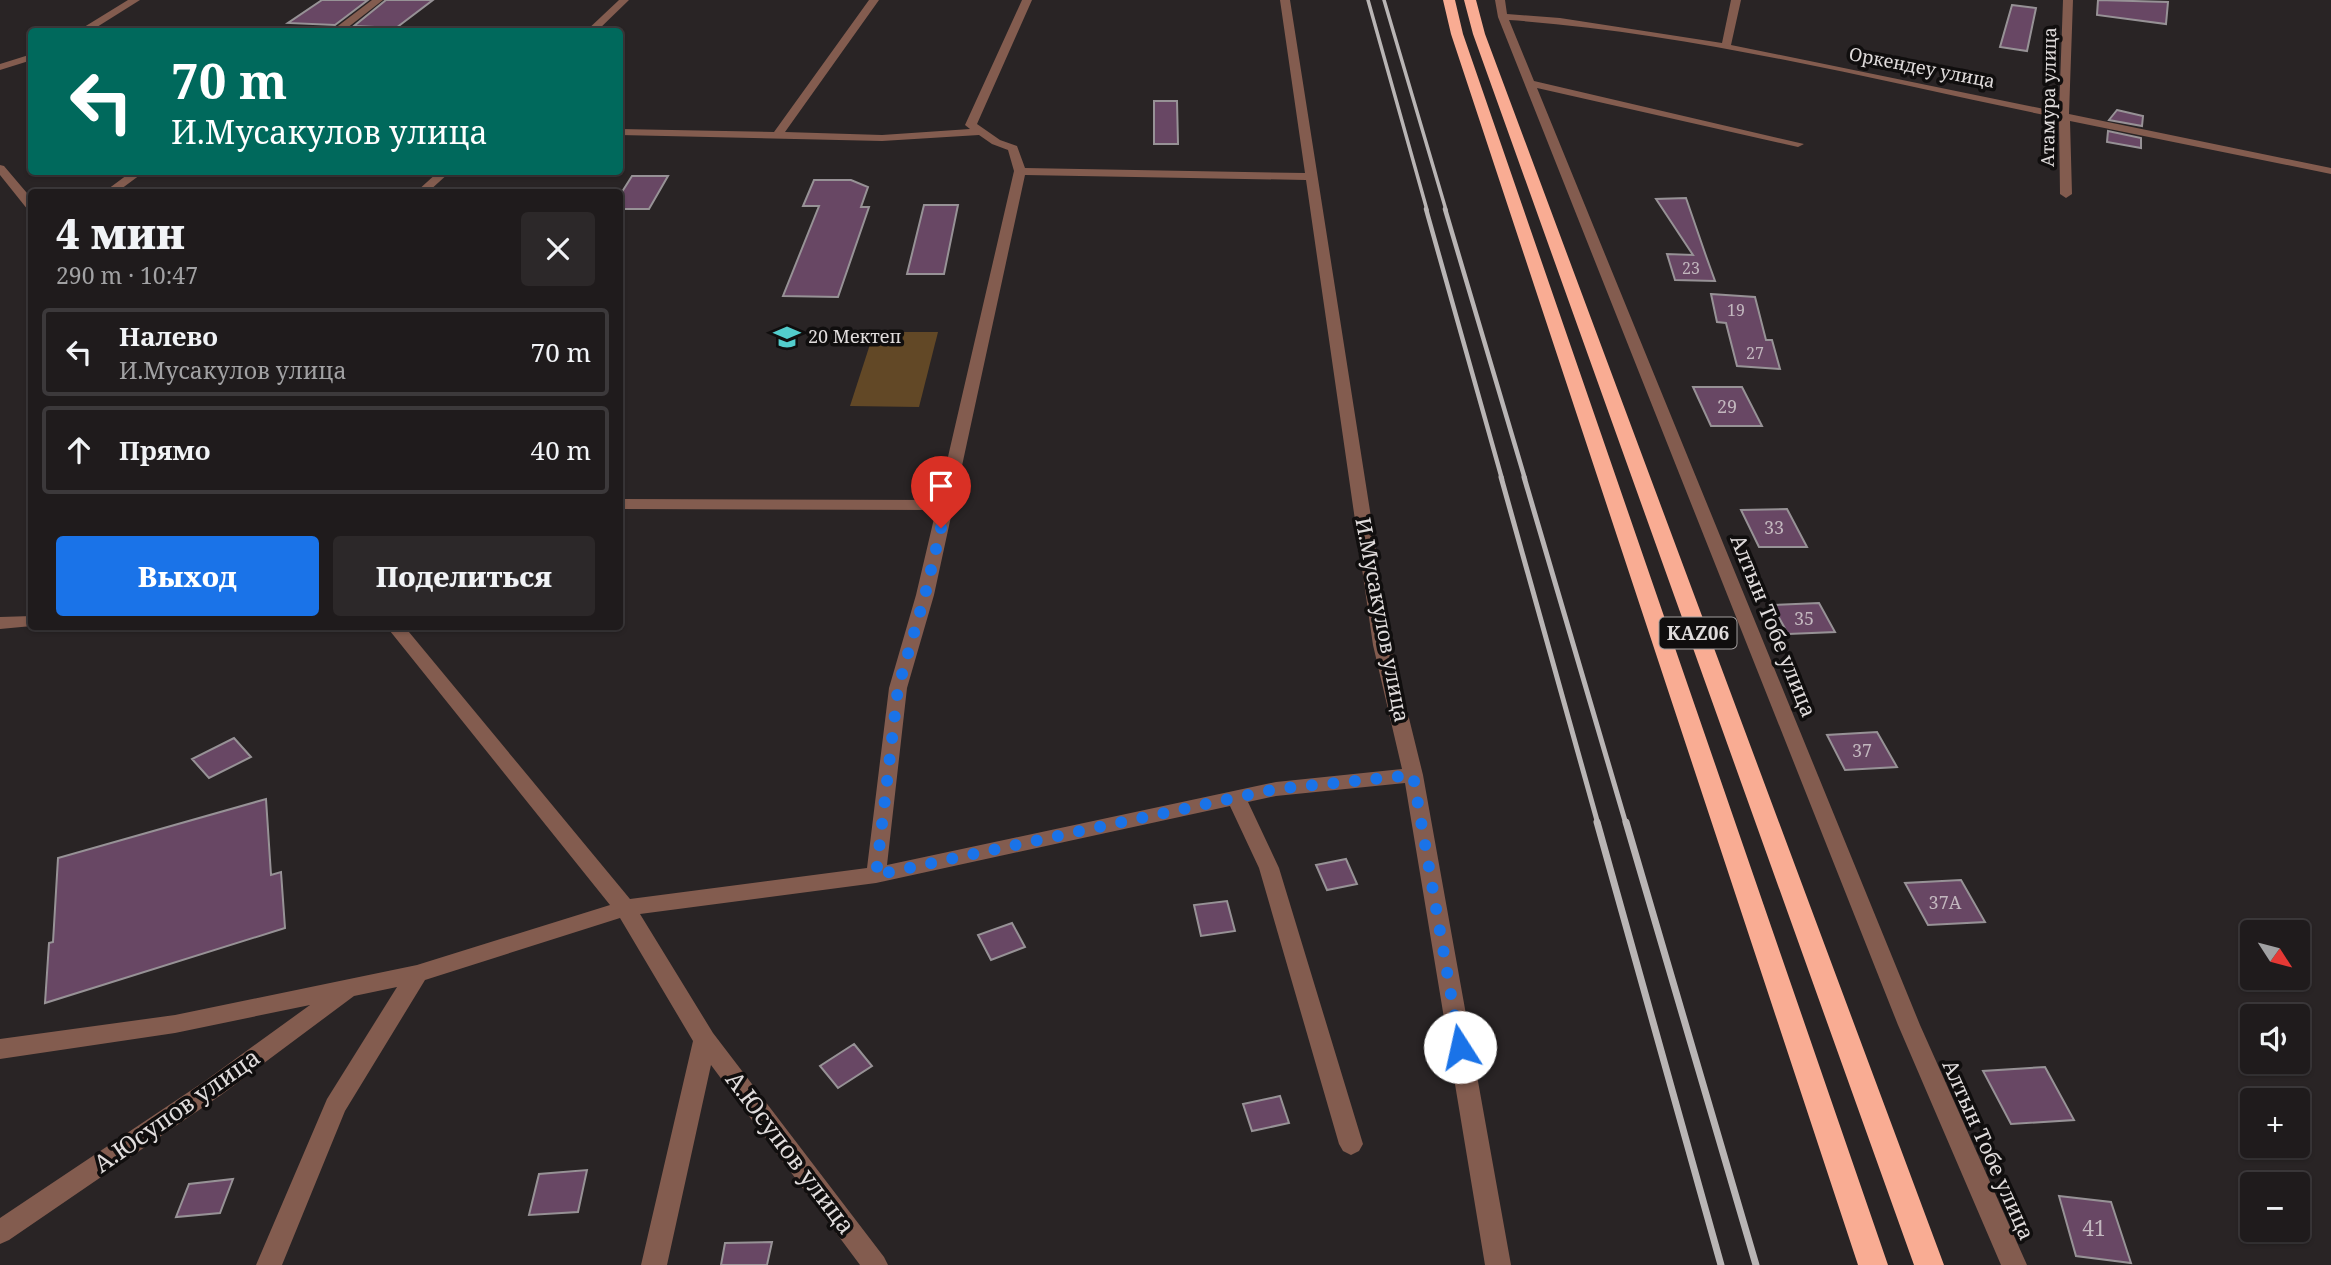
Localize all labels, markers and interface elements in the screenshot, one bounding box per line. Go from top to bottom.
street label: Атамура улица [2035,27,2061,167]
street label: Оркендеу улица [1847,41,1997,93]
text: 70 m [171,47,287,113]
icon: left [56,56,147,147]
text: И.Мусакулов улица [171,110,488,153]
text: 4 мин [56,204,185,261]
button: close [521,212,595,286]
house number: 23 [1682,257,1700,279]
text: 290 m · 10:47 [56,259,198,291]
house number: 19 [1727,299,1745,321]
text: Налево [119,318,218,354]
school or university icon: 20 Мектеп [772,322,802,352]
place label: 20 Мектеп [808,324,901,348]
icon: left [60,333,98,371]
text: 70 m [531,334,591,370]
house number: 27 [1746,342,1764,364]
text: И.Мусакулов улица [119,354,347,386]
house number: 29 [1717,394,1737,418]
icon: ahead [60,431,98,469]
text: Прямо [119,432,210,468]
text: 40 m [531,432,591,468]
pin [911,456,971,528]
icon: arrive [922,467,960,505]
street label: И.Мусакулов улица [1349,515,1417,725]
house number: 33 [1764,515,1784,539]
street label: Алтын Тобе улица [1725,530,1823,721]
button: Выход [56,536,319,616]
button: Поделиться [333,536,595,616]
house number: 35 [1794,606,1814,630]
road number: KАZ06 [1660,618,1736,648]
house number: 37 [1852,738,1872,762]
house number: 37А [1929,890,1962,914]
north arrow [2240,920,2310,990]
map controls [2240,920,2310,1242]
button: sound [2240,1004,2310,1074]
position arrow [1423,1010,1497,1084]
street label: А.Юсупов улица [86,1040,266,1180]
street label: Алтын Тобе улица [1937,1055,2041,1244]
street label: А.Юсупов улица [719,1064,863,1240]
button: + [2240,1088,2310,1158]
button: − [2240,1172,2310,1242]
house number: 41 [2082,1214,2106,1242]

